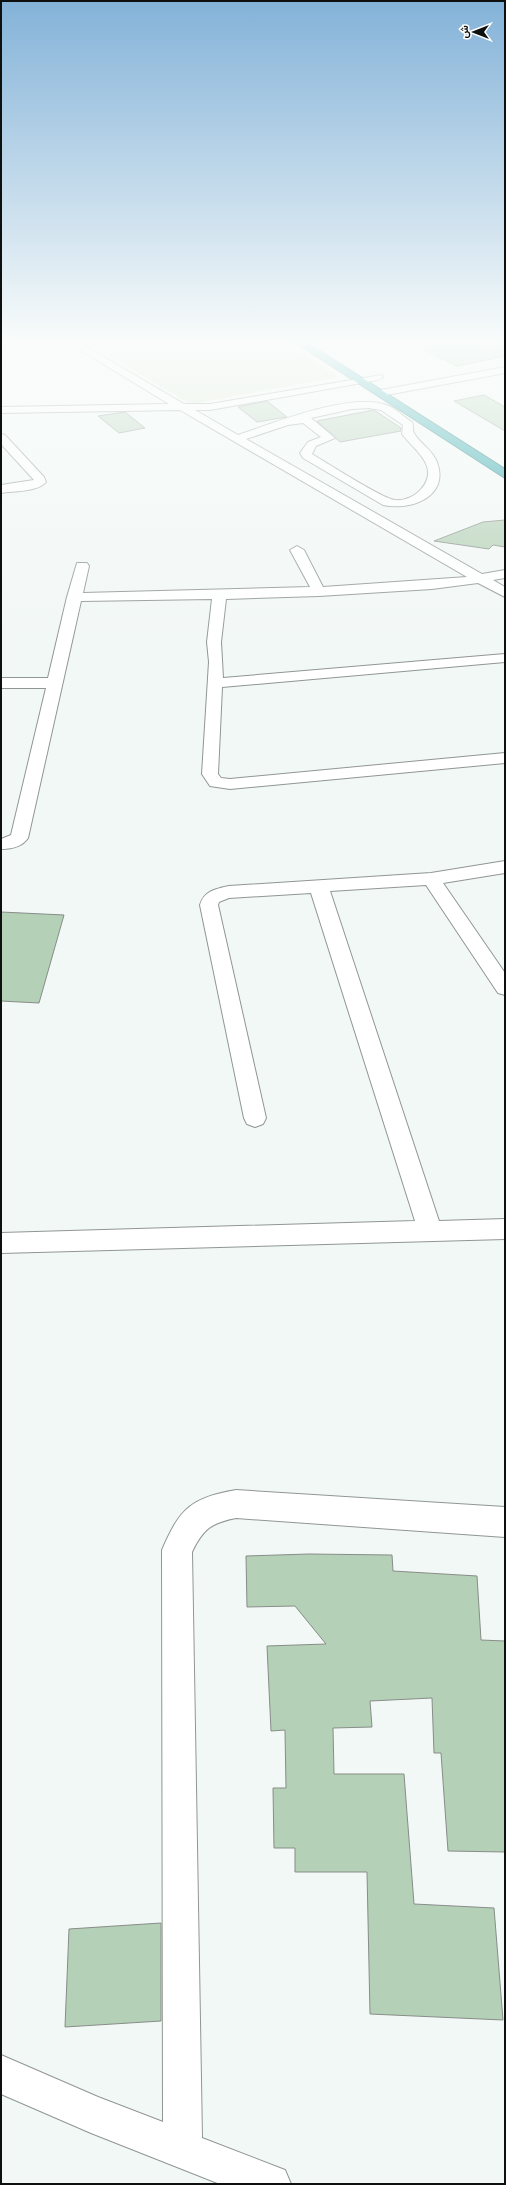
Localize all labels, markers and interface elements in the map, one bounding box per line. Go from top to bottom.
north arrow [454,12,494,52]
text: ش [457,25,472,39]

